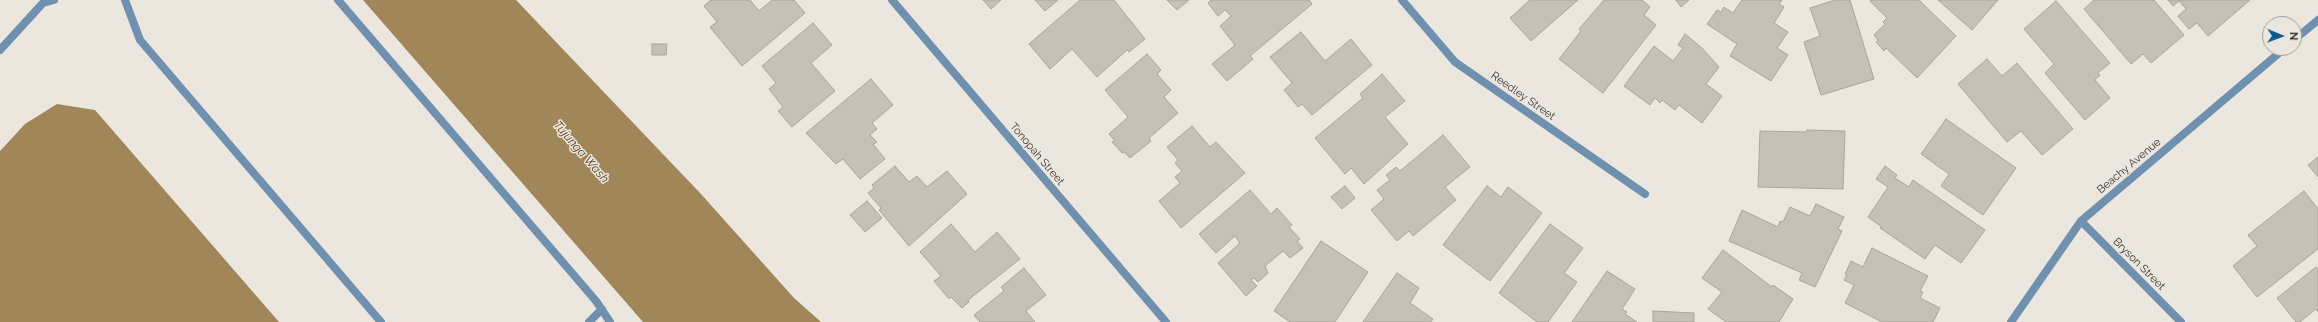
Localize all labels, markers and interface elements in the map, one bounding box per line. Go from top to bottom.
north arrow [2262,16,2302,56]
text: N [2287,32,2300,41]
street label: Reedley Street [1488,69,1558,123]
water label: Tujunga Wash [550,118,612,186]
street label: Tonopah Street [1007,120,1067,188]
street label: Beachy Avenue [2094,135,2164,197]
street label: Bryson Street [2110,235,2168,293]

